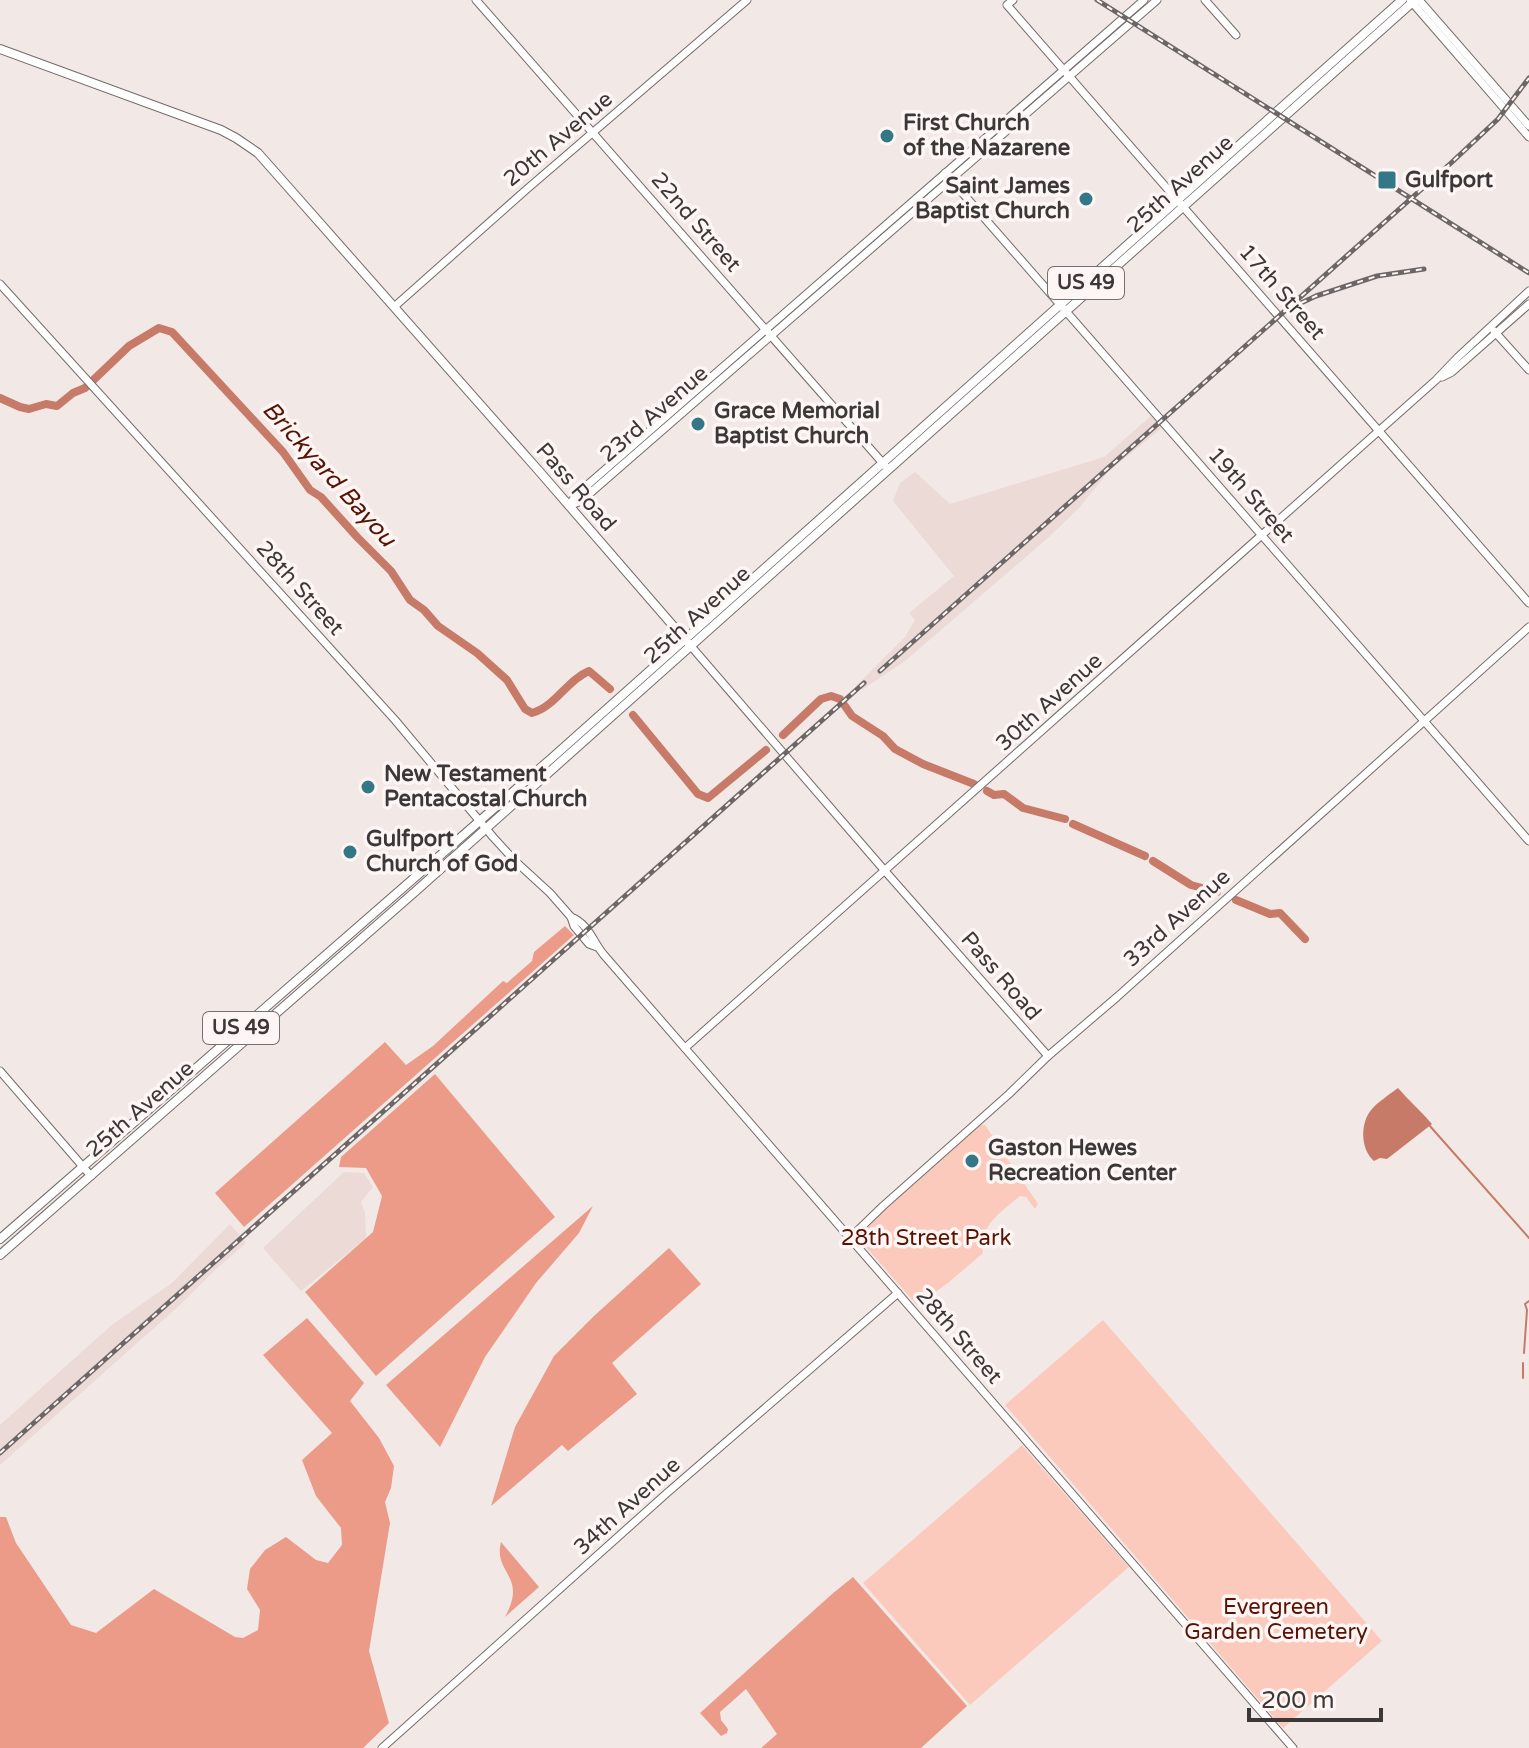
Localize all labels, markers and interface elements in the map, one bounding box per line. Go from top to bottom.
street label: 20th Avenue [498,86,618,192]
place label: First Church of the Nazarene [903,110,1070,161]
marker: First Church of the Nazarene [878,127,896,145]
street label: 25th Avenue [1122,130,1238,238]
street label: 22nd Street [646,167,746,277]
place label: Gulfport [1405,167,1494,193]
marker: Gulfport [1376,169,1398,191]
place label: Saint James Baptist Church [915,173,1070,224]
marker: Saint James Baptist Church [1077,190,1095,208]
street label: 17th Street [1233,239,1331,345]
road number: US 49 [1048,267,1124,299]
street label: 23rd Avenue [595,360,713,468]
water label: Brickyard Bayou [256,395,403,554]
place label: Grace Memorial Baptist Church [714,398,880,449]
marker: Grace Memorial Baptist Church [689,415,707,433]
street label: Pass Road [531,437,621,537]
street label: 19th Street [1202,442,1300,548]
street label: 28th Street [251,535,349,641]
street label: 25th Avenue [639,561,755,669]
street label: 30th Avenue [991,648,1107,756]
place label: New Testament Pentacostal Church [384,761,588,812]
marker: New Testament Pentacostal Church [359,778,377,796]
place label: Gulfport Church of God [366,826,518,877]
marker: Gulfport Church of God [341,843,359,861]
street label: 33rd Avenue [1118,863,1236,973]
street label: Pass Road [956,926,1046,1026]
road number: US 49 [203,1012,279,1044]
street label: 25th Avenue [81,1055,199,1163]
place label: Gaston Hewes Recreation Center [988,1135,1177,1186]
marker: Gaston Hewes Recreation Center [963,1152,981,1170]
park label: 28th Street Park [841,1225,1011,1251]
street label: 28th Street [910,1283,1008,1389]
street label: 34th Avenue [569,1452,685,1560]
park label: Evergreen Garden Cemetery [1184,1594,1368,1645]
scale bar [1249,1672,1381,1722]
text: 200 m [1261,1686,1335,1715]

